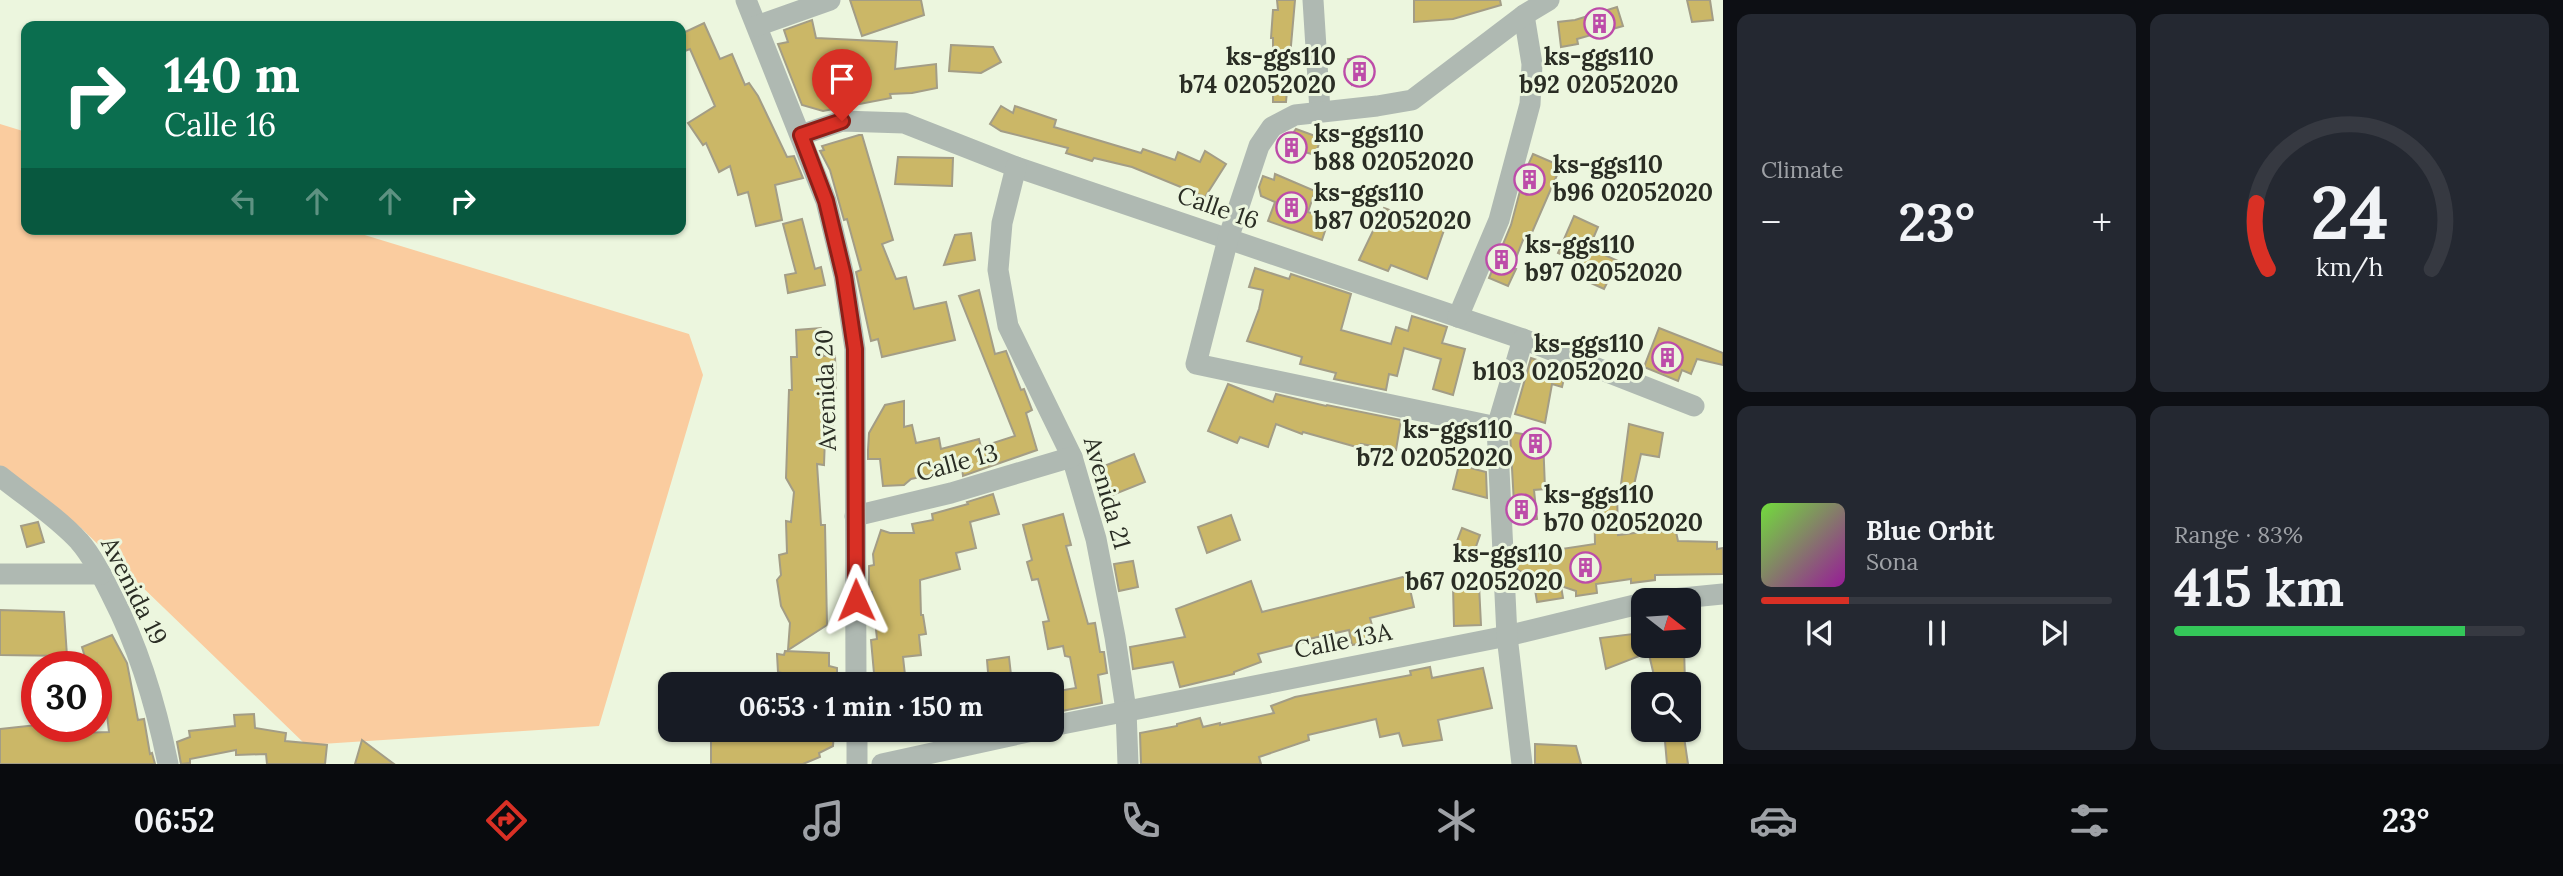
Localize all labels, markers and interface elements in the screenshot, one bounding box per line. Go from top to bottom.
building icon: ks-ggs110 b92 02052020 [1582,6,1616,40]
place label: ks-ggs110 b74 02052020 [1179,41,1336,100]
place label: ks-ggs110 b92 02052020 [1518,41,1679,100]
text: 140 m [164,43,300,105]
icon: right [49,49,140,140]
pin [812,49,872,121]
building icon: ks-ggs110 b74 02052020 [1342,54,1376,88]
icon: arrive [823,60,861,98]
text: Calle 16 [164,104,276,145]
place label: ks-ggs110 b88 02052020 [1313,118,1474,177]
building icon: ks-ggs110 b88 02052020 [1274,131,1308,165]
place label: ks-ggs110 b96 02052020 [1552,149,1713,208]
text: Climate [1761,155,1843,184]
building icon: ks-ggs110 b96 02052020 [1513,162,1547,196]
text: 24 [2310,166,2389,259]
place label: ks-ggs110 b87 02052020 [1313,177,1471,236]
street label: Calle 16 [1173,179,1263,236]
icon: left [225,182,263,220]
icon: ahead [298,182,336,220]
icon: ahead [371,182,409,220]
icon: right [444,182,482,220]
text: 23° [1898,189,1975,255]
building icon: ks-ggs110 b87 02052020 [1274,190,1308,224]
text: − [1761,198,1781,246]
text: + [2092,198,2112,246]
place label: ks-ggs110 b97 02052020 [1524,229,1683,288]
building icon: ks-ggs110 b97 02052020 [1485,242,1519,276]
text: km/h [2316,251,2383,283]
place label: ks-ggs110 b103 02052020 [1472,328,1644,387]
street label: Avenida 20 [808,329,843,452]
building icon: ks-ggs110 b103 02052020 [1650,341,1684,375]
place label: ks-ggs110 b72 02052020 [1355,414,1513,473]
building icon: ks-ggs110 b72 02052020 [1519,427,1553,461]
street label: Avenida 21 [1076,432,1138,553]
street label: Calle 13 [912,437,1001,488]
place label: ks-ggs110 b70 02052020 [1543,479,1703,538]
building icon: ks-ggs110 b70 02052020 [1504,492,1538,526]
text: Blue Orbit [1866,514,1994,547]
text: Range · 83% [2174,520,2303,549]
street label: Avenida 19 [94,531,175,650]
place label: ks-ggs110 b67 02052020 [1404,538,1563,597]
text: Sona [1866,547,1918,576]
building icon: ks-ggs110 b67 02052020 [1569,551,1603,585]
text: 415 km [2174,554,2344,620]
position arrow [819,563,893,637]
north arrow [1631,588,1701,658]
map controls [1631,588,1701,742]
icon: previous [1801,614,1839,652]
icon: pause [1918,614,1956,652]
icon: next [2035,614,2073,652]
street label: Calle 13A [1292,616,1395,665]
speed limit sign: 30 [21,651,112,742]
button: search [1631,672,1701,742]
text: 06:53 · 1 min · 150 m [739,690,983,723]
icon: directions [482,796,531,845]
icon: music [799,796,848,845]
icon: phone [1116,796,1165,845]
icon: climate [1432,796,1481,845]
icon: car [1749,796,1798,845]
icon: filters [2065,796,2114,845]
text: 06:52 [134,800,215,841]
text: 23° [2382,800,2429,841]

